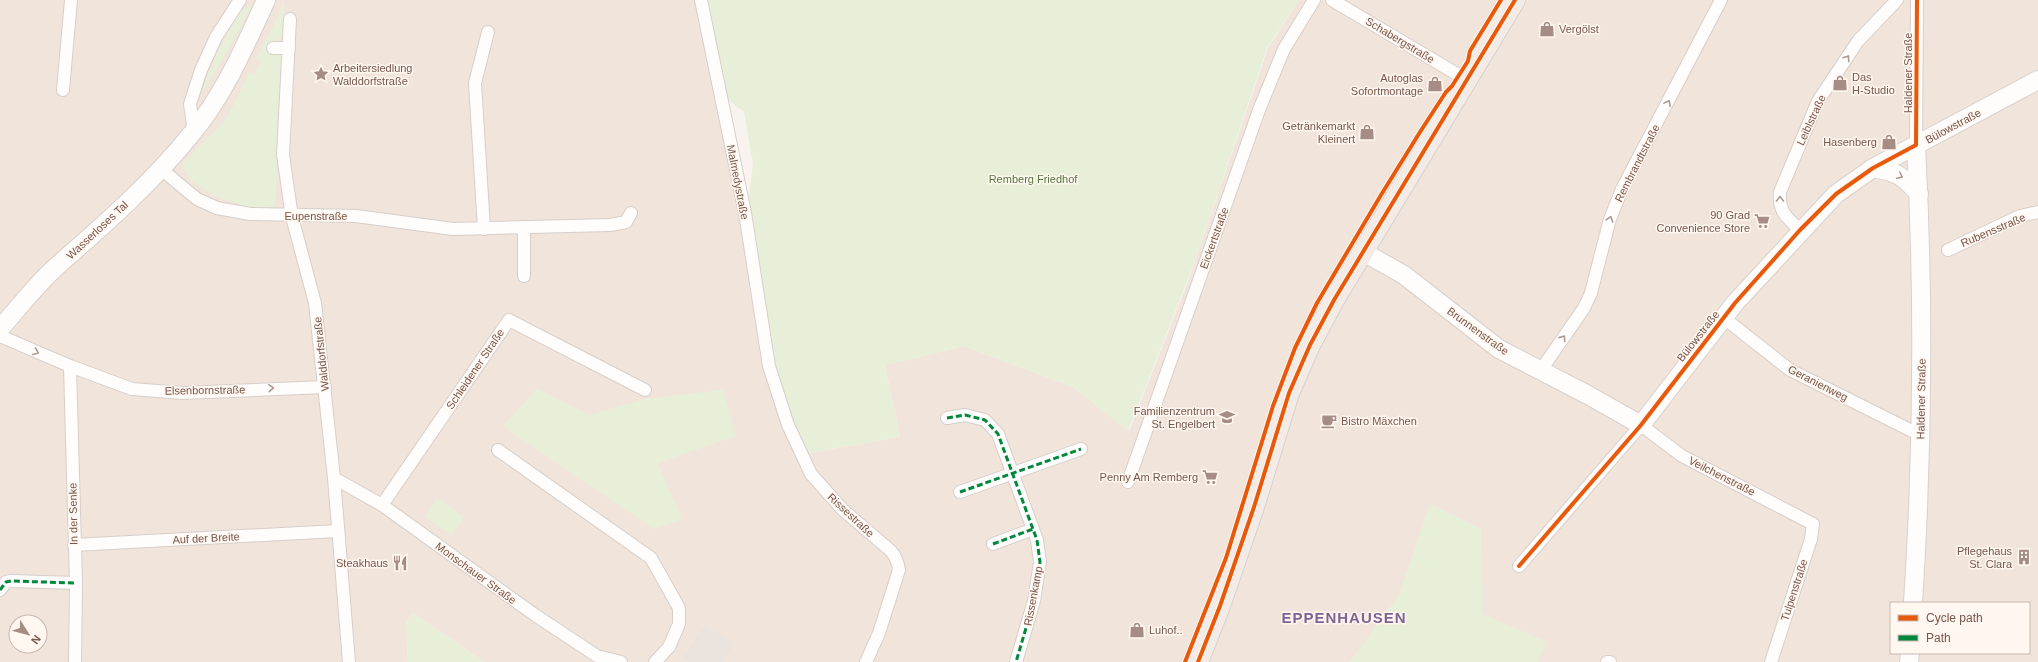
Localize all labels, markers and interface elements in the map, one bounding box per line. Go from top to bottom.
street label: Schabergstraße [1363,15,1437,65]
shop icon: Vergölst [1538,20,1556,38]
place label: Vergölst [1559,23,1599,35]
street label: Haldener Straße [1902,33,1914,113]
one-way arrow [1842,55,1850,62]
place label: Arbeitersiedlung Walddorfstraße [333,62,413,87]
place icon: Arbeitersiedlung Walddorfstraße [312,65,330,83]
place label: Das H-Studio [1852,71,1895,96]
place label: Autoglas Sofortmontage [1351,72,1423,97]
shop icon: Das H-Studio [1831,74,1849,92]
shop icon: Autoglas Sofortmontage [1426,75,1444,93]
street label: Leiblstraße [1794,93,1828,147]
one-way arrow [1663,100,1671,107]
street label: Bülowstraße [1923,106,1983,146]
place label: Getränkemarkt Kleinert [1282,120,1355,145]
street label: Rembrandtstraße [1612,122,1662,204]
shop icon: Getränkemarkt Kleinert [1358,123,1376,141]
shop icon: Hasenberg [1880,133,1898,151]
place label: Hasenberg [1823,136,1877,148]
street label: Malmedystraße [725,144,751,220]
one-way arrow [1895,171,1903,179]
park label: Remberg Friedhof [989,173,1078,185]
one-way arrow [1776,196,1784,202]
street label: Wasserloses Tal [64,199,130,261]
street label: Eickertstraße [1197,206,1231,270]
place label: 90 Grad Convenience Store [1656,209,1750,234]
street label: Eupenstraße [285,210,347,222]
street label: Rubensstraße [1959,211,2027,249]
supermarket icon: 90 Grad Convenience Store [1753,212,1771,230]
one-way arrow [1605,216,1614,223]
street label: Brunnenstraße [1445,305,1511,357]
street label: Bülowstraße [1674,308,1722,364]
street label: Walddorfstraße [311,316,331,392]
street label: Schleidener Straße [444,327,506,411]
one-way arrow [1558,335,1566,342]
one-way arrow [31,347,39,355]
street label: Haldener Straße [1914,359,1928,439]
street label: Geranienweg [1786,363,1850,403]
street label: Elsenbornstraße [165,383,245,397]
one-way arrow [268,384,274,393]
place label: Familienzentrum St. Engelbert [1134,405,1215,430]
school or university icon: Familienzentrum St. Engelbert [1218,408,1236,426]
cafe icon: Bistro Mäxchen [1320,412,1338,430]
place label: Bistro Mäxchen [1341,415,1417,427]
street label: Veilchenstraße [1687,454,1757,498]
supermarket icon: Penny Am Remberg [1201,468,1219,486]
place label: Penny Am Remberg [1100,471,1198,483]
street label: In der Senke [66,483,80,545]
street label: Rissestraße [825,491,877,539]
street label: Auf der Breite [172,530,240,546]
street label: Monschauer Straße [433,540,519,606]
place label: Pflegehaus St. Clara [1957,545,2013,570]
building icon: Pflegehaus St. Clara [2015,548,2033,566]
restaurant icon: Steakhaus [391,554,409,572]
place label: Steakhaus [336,557,388,569]
street label: Tulpenstraße [1778,558,1810,622]
street label: Rissenkamp [1021,565,1045,627]
legend [1890,602,2030,654]
district label: EPPENHAUSEN [1281,609,1407,626]
text: Cycle path [1926,611,1983,625]
north arrow [8,614,48,654]
shop icon: Luhof.. [1128,621,1146,639]
place label: Luhof.. [1149,624,1183,636]
text: Path [1926,631,1951,645]
text: N [29,633,43,647]

